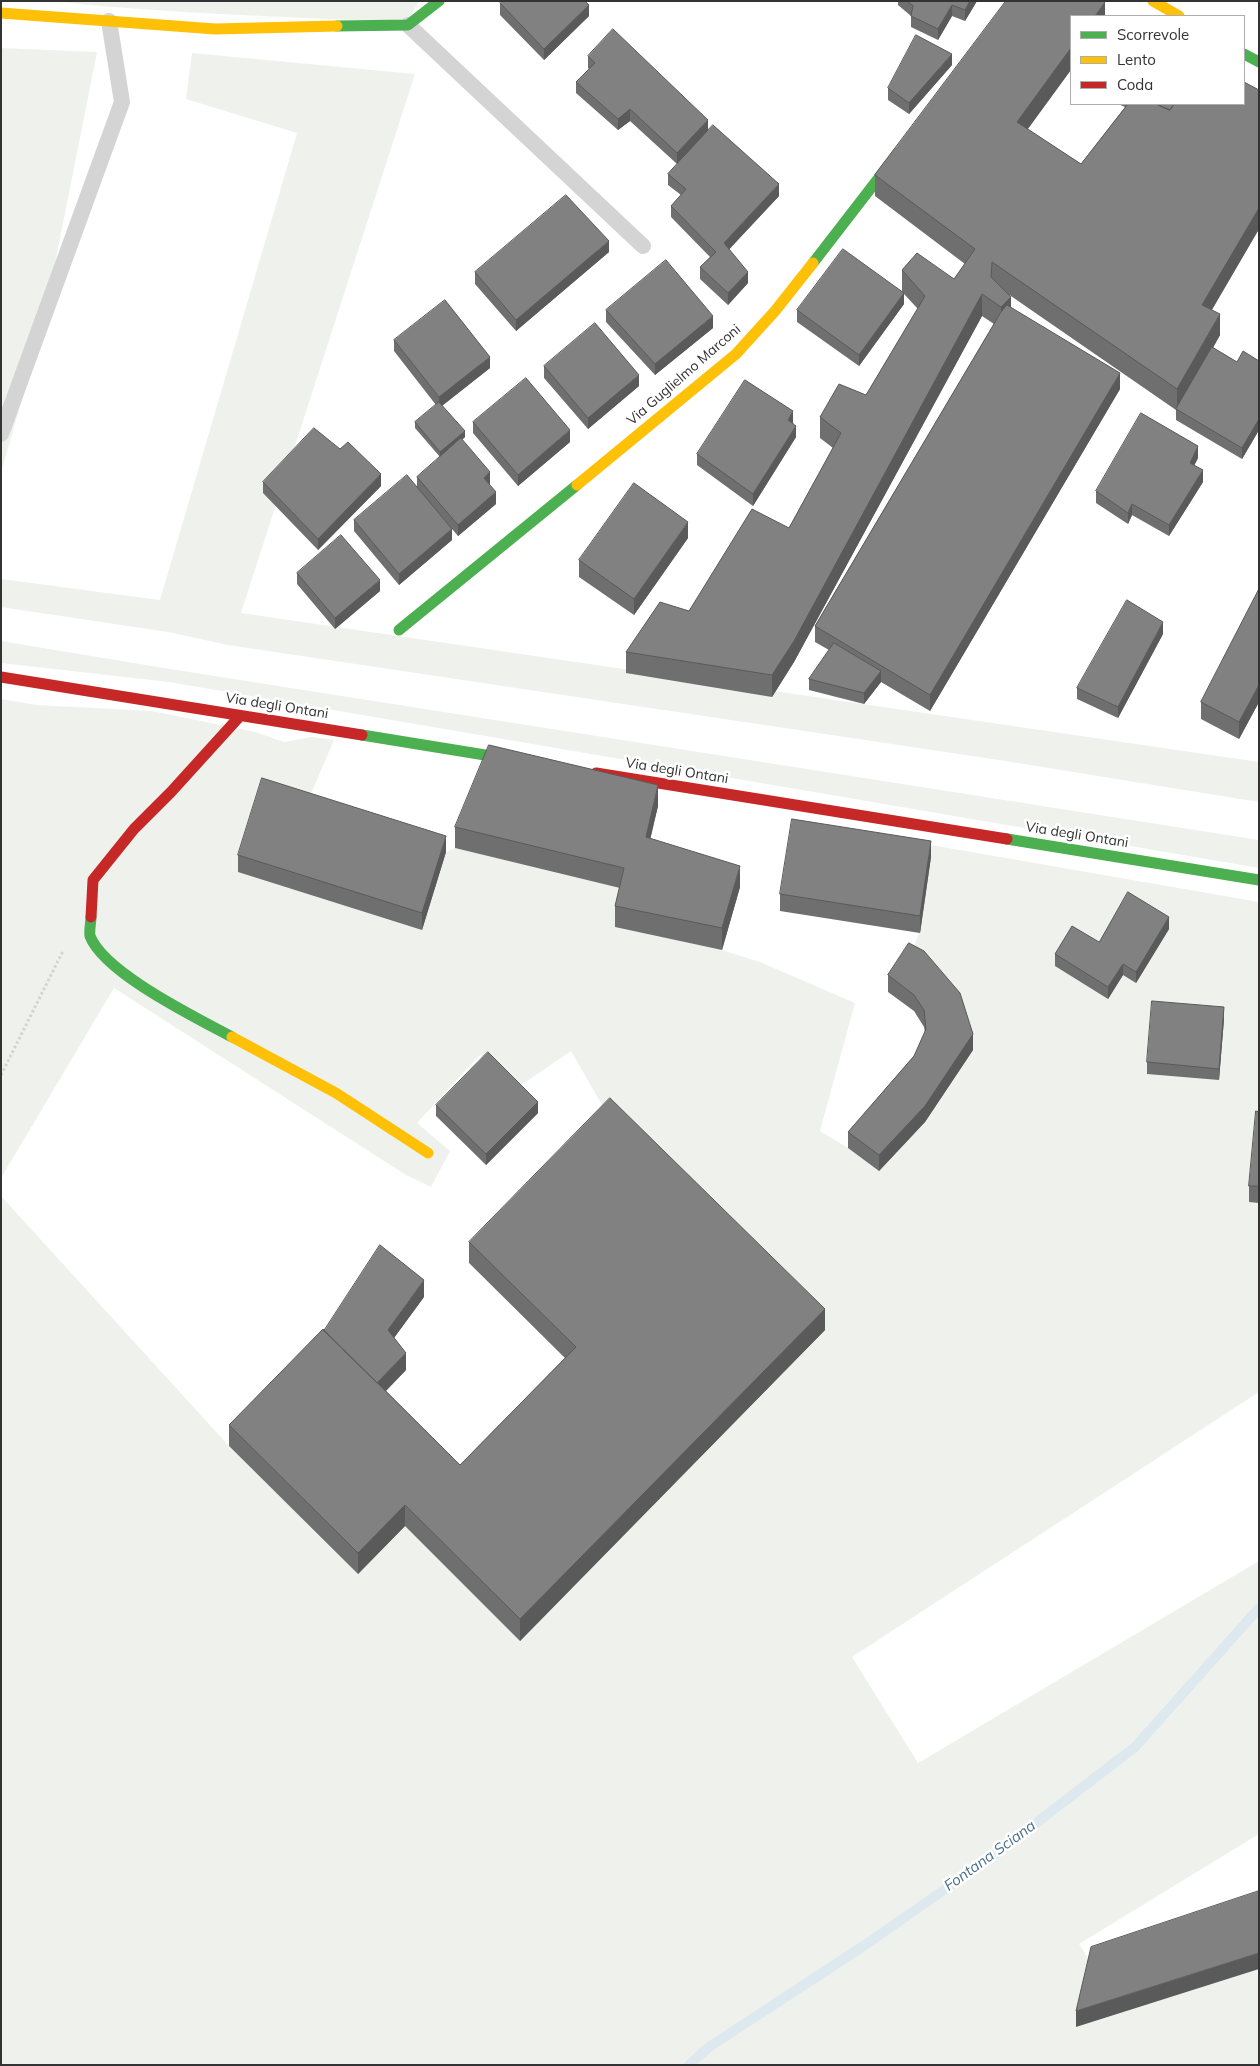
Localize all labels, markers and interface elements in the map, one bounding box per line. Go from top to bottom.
legend [1070,15,1245,105]
text: Scorrevole [1117,25,1189,44]
text: Lento [1117,50,1156,69]
text: Coda [1117,75,1153,94]
street label: Via Guglielmo Marconi [624,321,744,429]
street label: Via degli Ontani [224,690,330,722]
street label: Via degli Ontani [624,755,730,787]
street label: Via degli Ontani [1024,819,1130,851]
water label: Fontana Sciana [941,1817,1039,1895]

